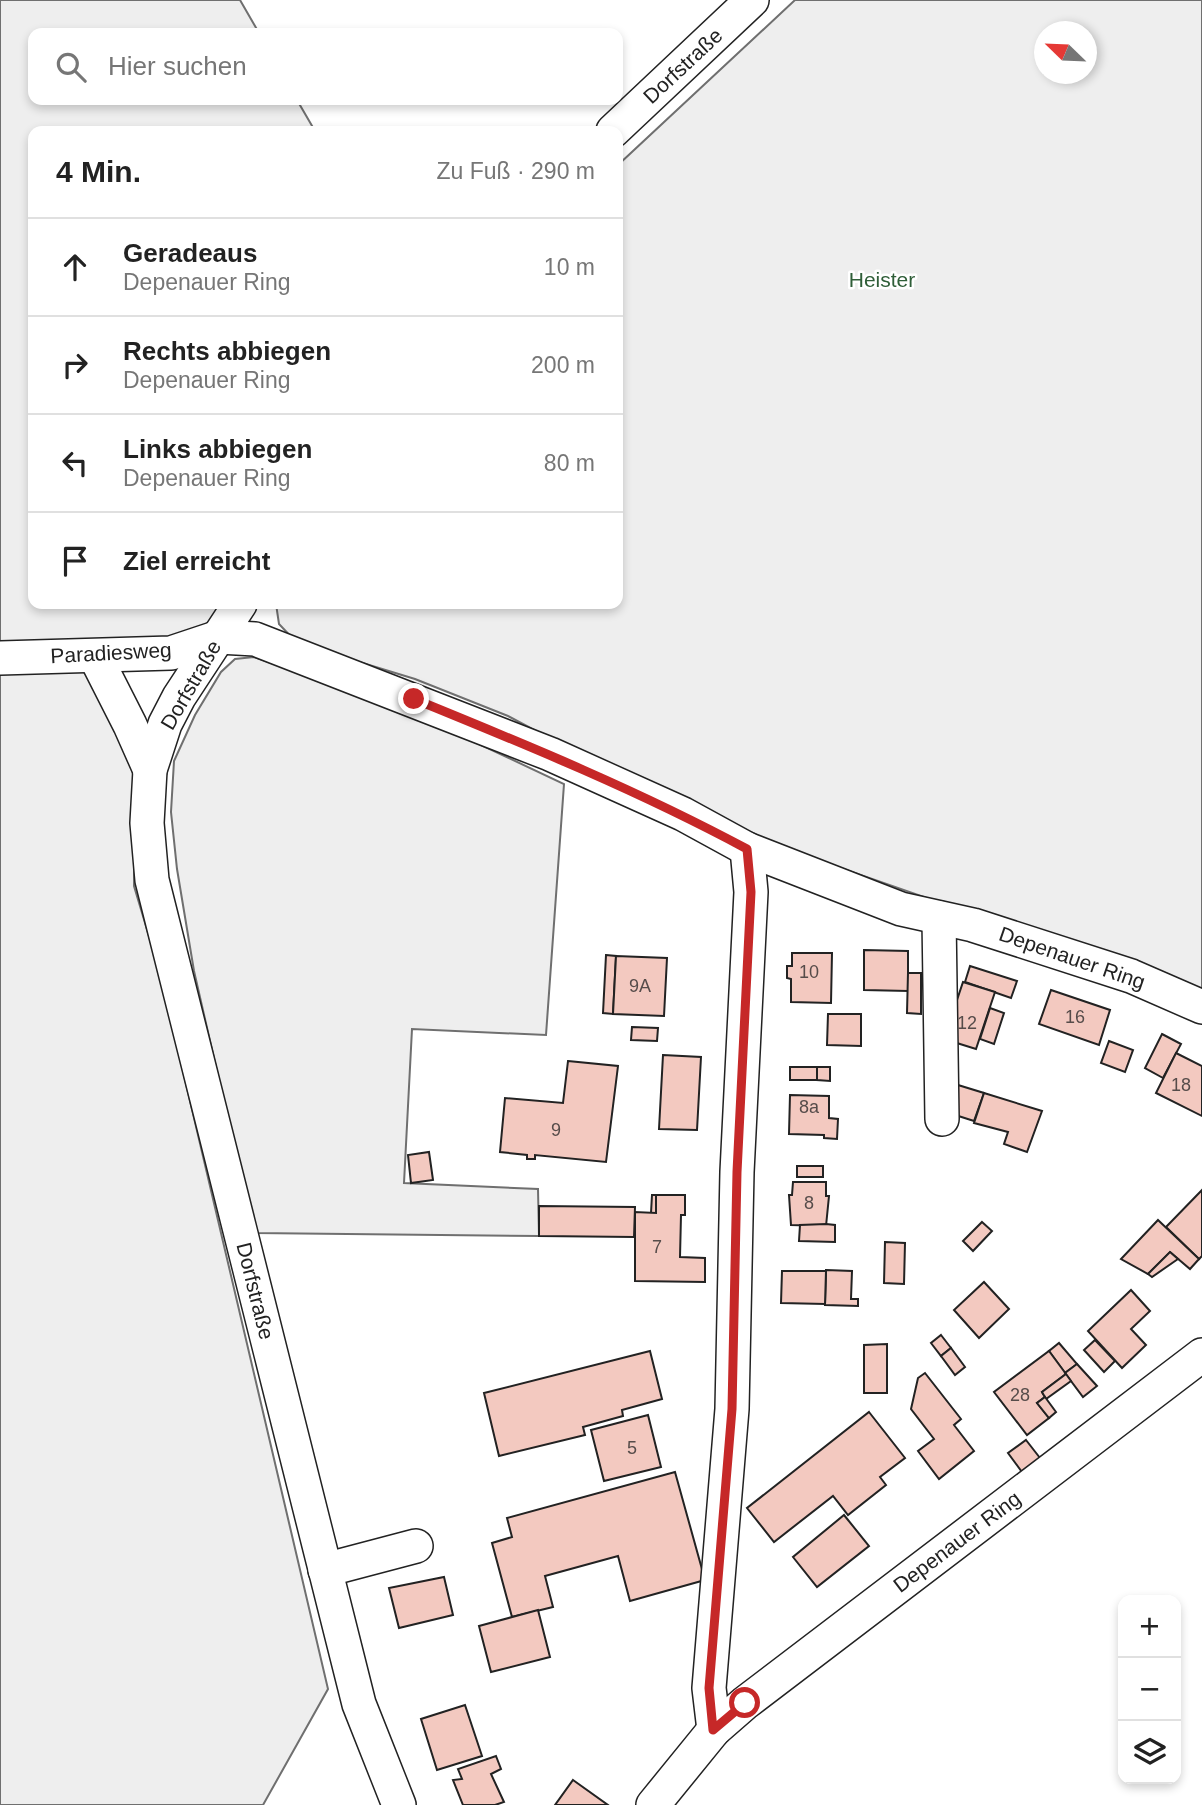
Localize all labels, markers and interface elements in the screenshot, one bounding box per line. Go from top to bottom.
north arrow [1034,21,1097,84]
street label: Dorfstraße [639,23,727,108]
search box [28,28,623,105]
icon: search [52,48,90,86]
text: Hier suchen [108,51,247,81]
text: 4 Min. [56,155,141,188]
text: Zu Fuß · 290 m [437,158,595,184]
text: Geradeaus [123,238,257,268]
icon: ahead [56,248,94,286]
text: 10 m [544,254,595,280]
park label: Heister [849,268,915,291]
text: Depenauer Ring [123,269,291,295]
text: Rechts abbiegen [123,336,331,366]
icon: right [56,346,94,384]
text: 200 m [531,352,595,378]
text: Depenauer Ring [123,367,291,393]
text: Links abbiegen [123,434,312,464]
icon: left [56,444,94,482]
text: 80 m [544,450,595,476]
text: Depenauer Ring [123,465,291,491]
icon: arrive [56,542,94,580]
text: Ziel erreicht [123,546,270,576]
street label: Dorfstraße [156,636,225,733]
street label: Paradiesweg [50,638,172,667]
route end [398,683,429,714]
street label: Depenauer Ring [996,922,1148,993]
house number: 10 [799,962,819,982]
house number: 9A [629,976,651,996]
house number: 16 [1065,1007,1085,1027]
house number: 12 [957,1013,977,1033]
house number: 18 [1171,1075,1191,1095]
house number: 8a [799,1097,820,1117]
house number: 9 [551,1120,561,1140]
house number: 8 [804,1193,814,1213]
house number: 7 [652,1237,662,1257]
street label: Dorfstraße [232,1240,279,1342]
house number: 28 [1010,1385,1030,1405]
house number: 5 [627,1438,637,1458]
street label: Depenauer Ring [889,1486,1025,1597]
map controls [1118,1595,1181,1784]
button: + [1118,1595,1181,1658]
button: − [1118,1658,1181,1721]
route start [729,1687,760,1718]
button: layers [1118,1721,1181,1784]

